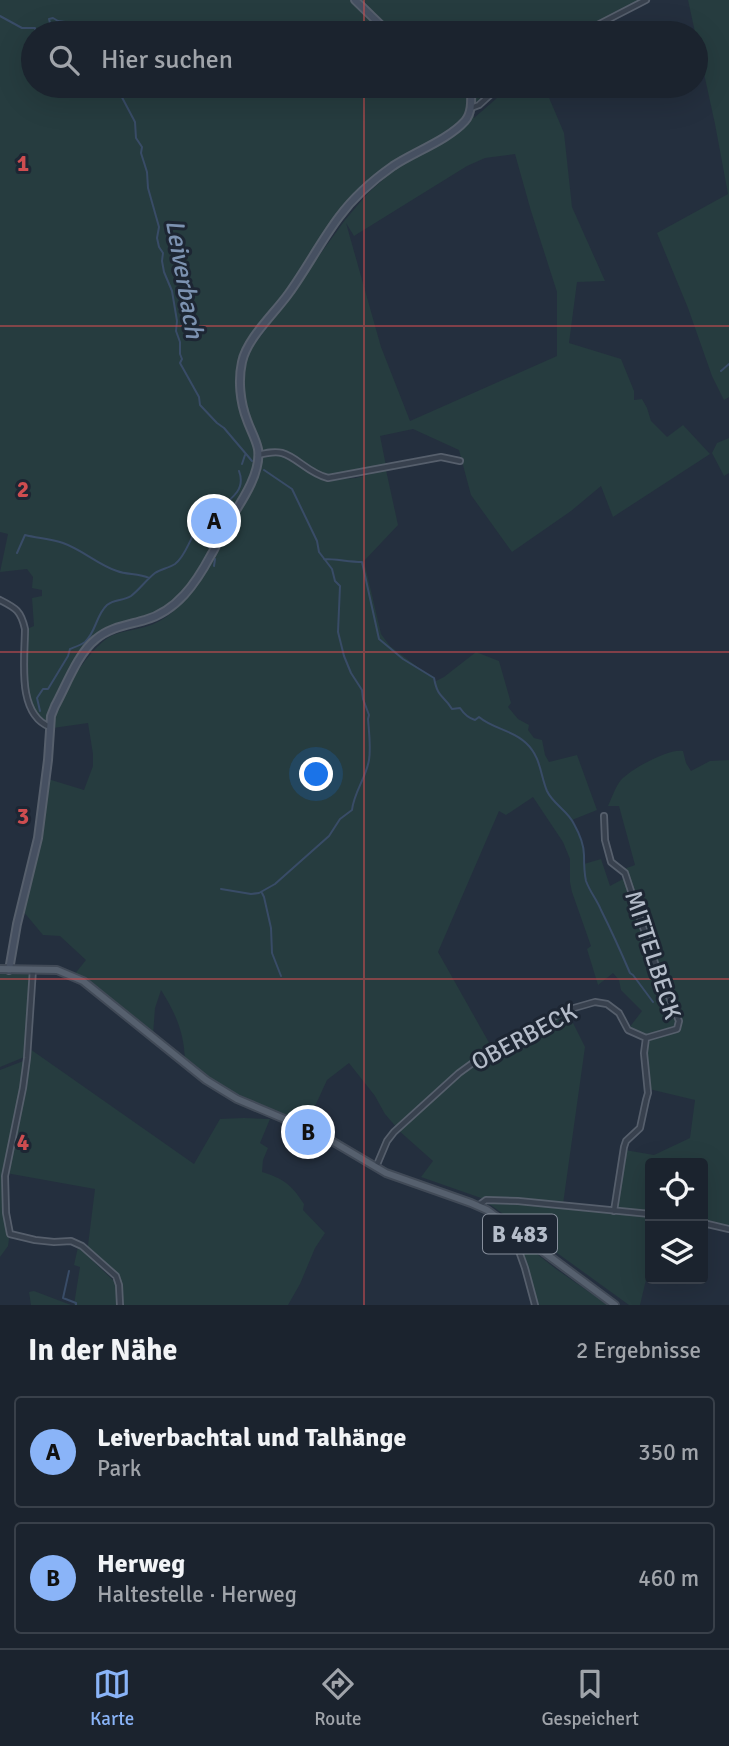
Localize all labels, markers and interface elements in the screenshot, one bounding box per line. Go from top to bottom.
search box [21,21,708,98]
icon: search [45,41,83,79]
text: Hier suchen [101,44,233,76]
text: 1 [17,149,29,178]
water label: Leiverbach [158,217,210,342]
text: 2 [17,475,29,504]
pin: A [191,495,237,547]
your location [299,757,333,791]
text: 3 [17,802,29,831]
street label: MITTELBECK [618,887,688,1023]
street label: OBERBECK [466,997,582,1077]
pin: B [285,1106,331,1158]
text: 4 [17,1128,29,1157]
map controls [645,1158,708,1284]
button: locate [645,1158,708,1221]
road number: B 483 [483,1214,557,1254]
button: layers [645,1221,708,1284]
text: In der Nähe [28,1332,177,1369]
text: 2 Ergebnisse [576,1336,701,1365]
text: Leiverbachtal und Talhänge [97,1422,406,1454]
text: A [46,1438,60,1467]
text: 350 m [638,1438,699,1467]
text: Park [97,1454,141,1483]
text: Herweg [97,1548,185,1580]
text: B [46,1564,60,1593]
text: 460 m [638,1564,699,1593]
text: Haltestelle · Herweg [97,1580,297,1609]
tab: Karte [90,1665,134,1731]
tab: Route [314,1665,362,1731]
tab: Gespeichert [541,1665,639,1731]

